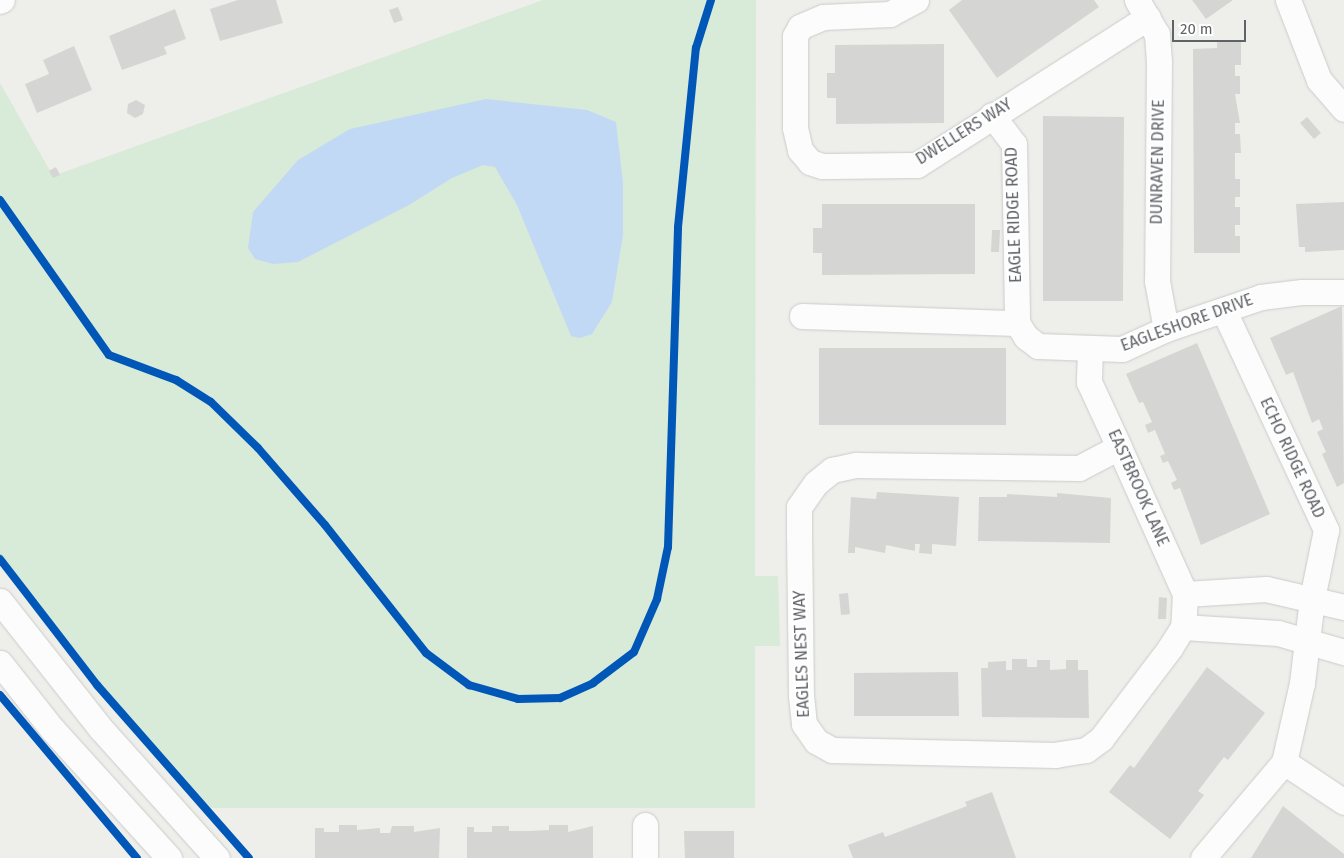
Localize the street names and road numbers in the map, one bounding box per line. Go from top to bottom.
street label: DWELLERS WAY [912,95,1016,169]
street label: DUNRAVEN DRIVE [1147,99,1169,225]
street label: EAGLE RIDGE ROAD [1002,147,1026,283]
street label: EAGLESHORE DRIVE [1118,290,1256,356]
street label: ECHO RIDGE ROAD [1256,395,1328,521]
street label: EASTBROOK LANE [1104,427,1172,549]
street label: EAGLES NEST WAY [790,590,814,718]

